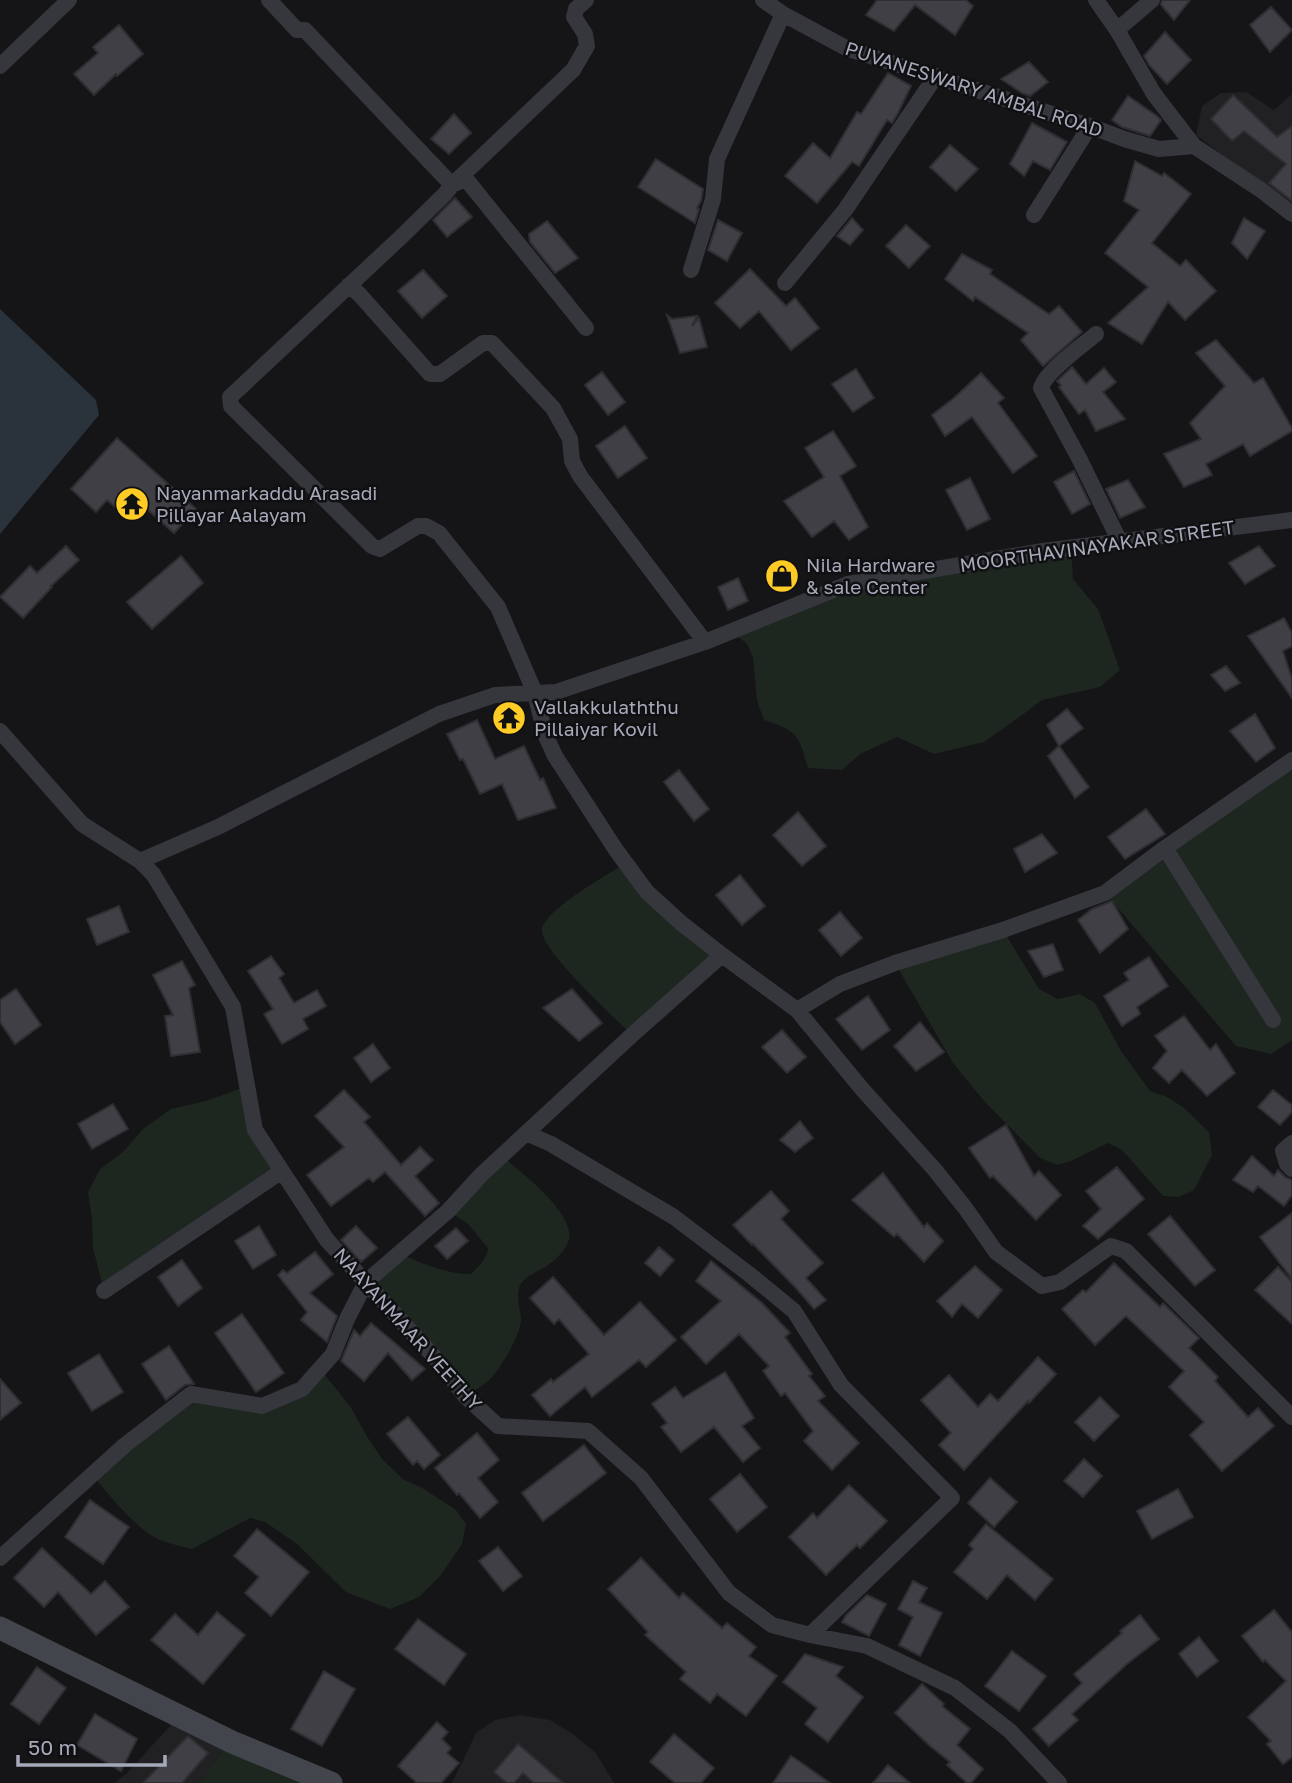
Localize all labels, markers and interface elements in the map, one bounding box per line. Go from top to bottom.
street label: PUVANESWARY AMBAL ROAD [842,36,1106,141]
place label: Nayanmarkaddu Arasadi Pillayar Aalayam [156,481,377,526]
temple icon: Nayanmarkaddu Arasadi Pillayar Aalayam [113,485,151,523]
street label: MOORTHAVINAYAKAR STREET [958,515,1236,576]
place label: Nila Hardware & sale Center [806,553,935,598]
shop icon: Nila Hardware & sale Center [763,557,801,595]
place label: Vallakkulaththu Pillaiyar Kovil [534,695,679,740]
temple icon: Vallakkulaththu Pillaiyar Kovil [490,699,528,737]
street label: NAAYANMAAR VEETHY [330,1243,487,1414]
scale bar [18,1724,164,1768]
text: 50 m [28,1734,77,1760]

